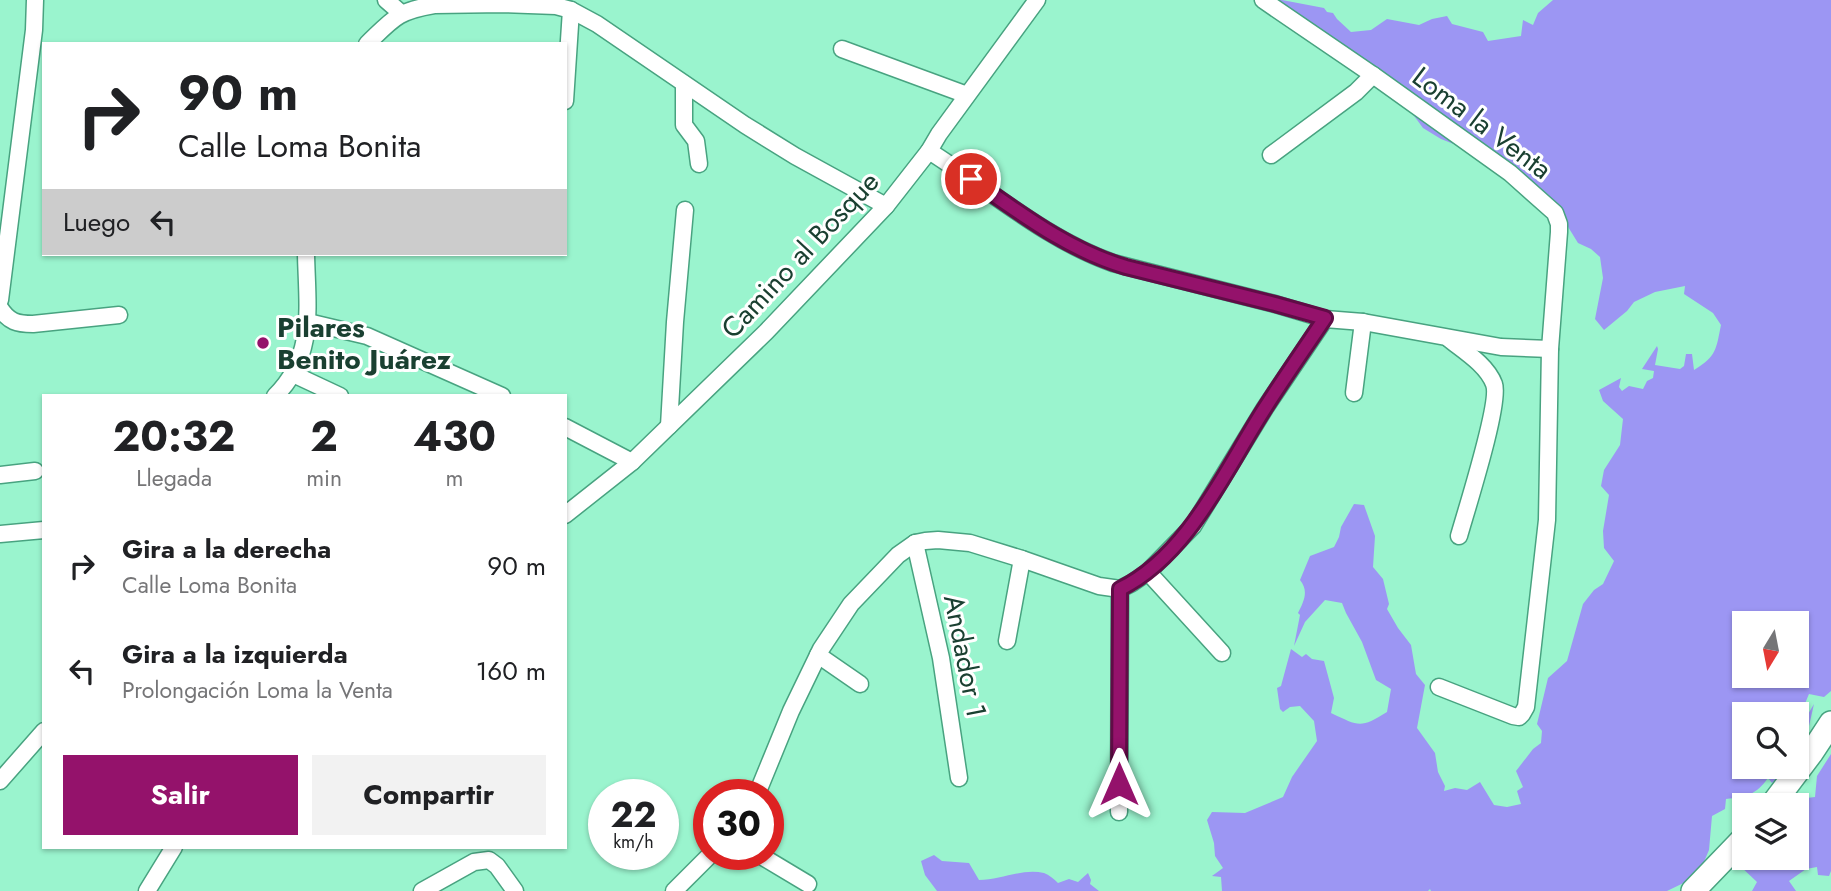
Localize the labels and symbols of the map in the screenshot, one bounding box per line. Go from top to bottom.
street label: Loma la Venta [1404,57,1560,189]
pin [941,149,1001,209]
street label: Camino al Bosque [711,162,889,348]
place label: Pilares Benito Juárez [277,307,452,380]
marker: Pilares Benito Juárez [255,335,271,351]
street label: Andador 1 [933,591,997,721]
north arrow [1732,611,1810,688]
position arrow [1082,747,1156,821]
speed limit sign: 30 [693,779,784,870]

